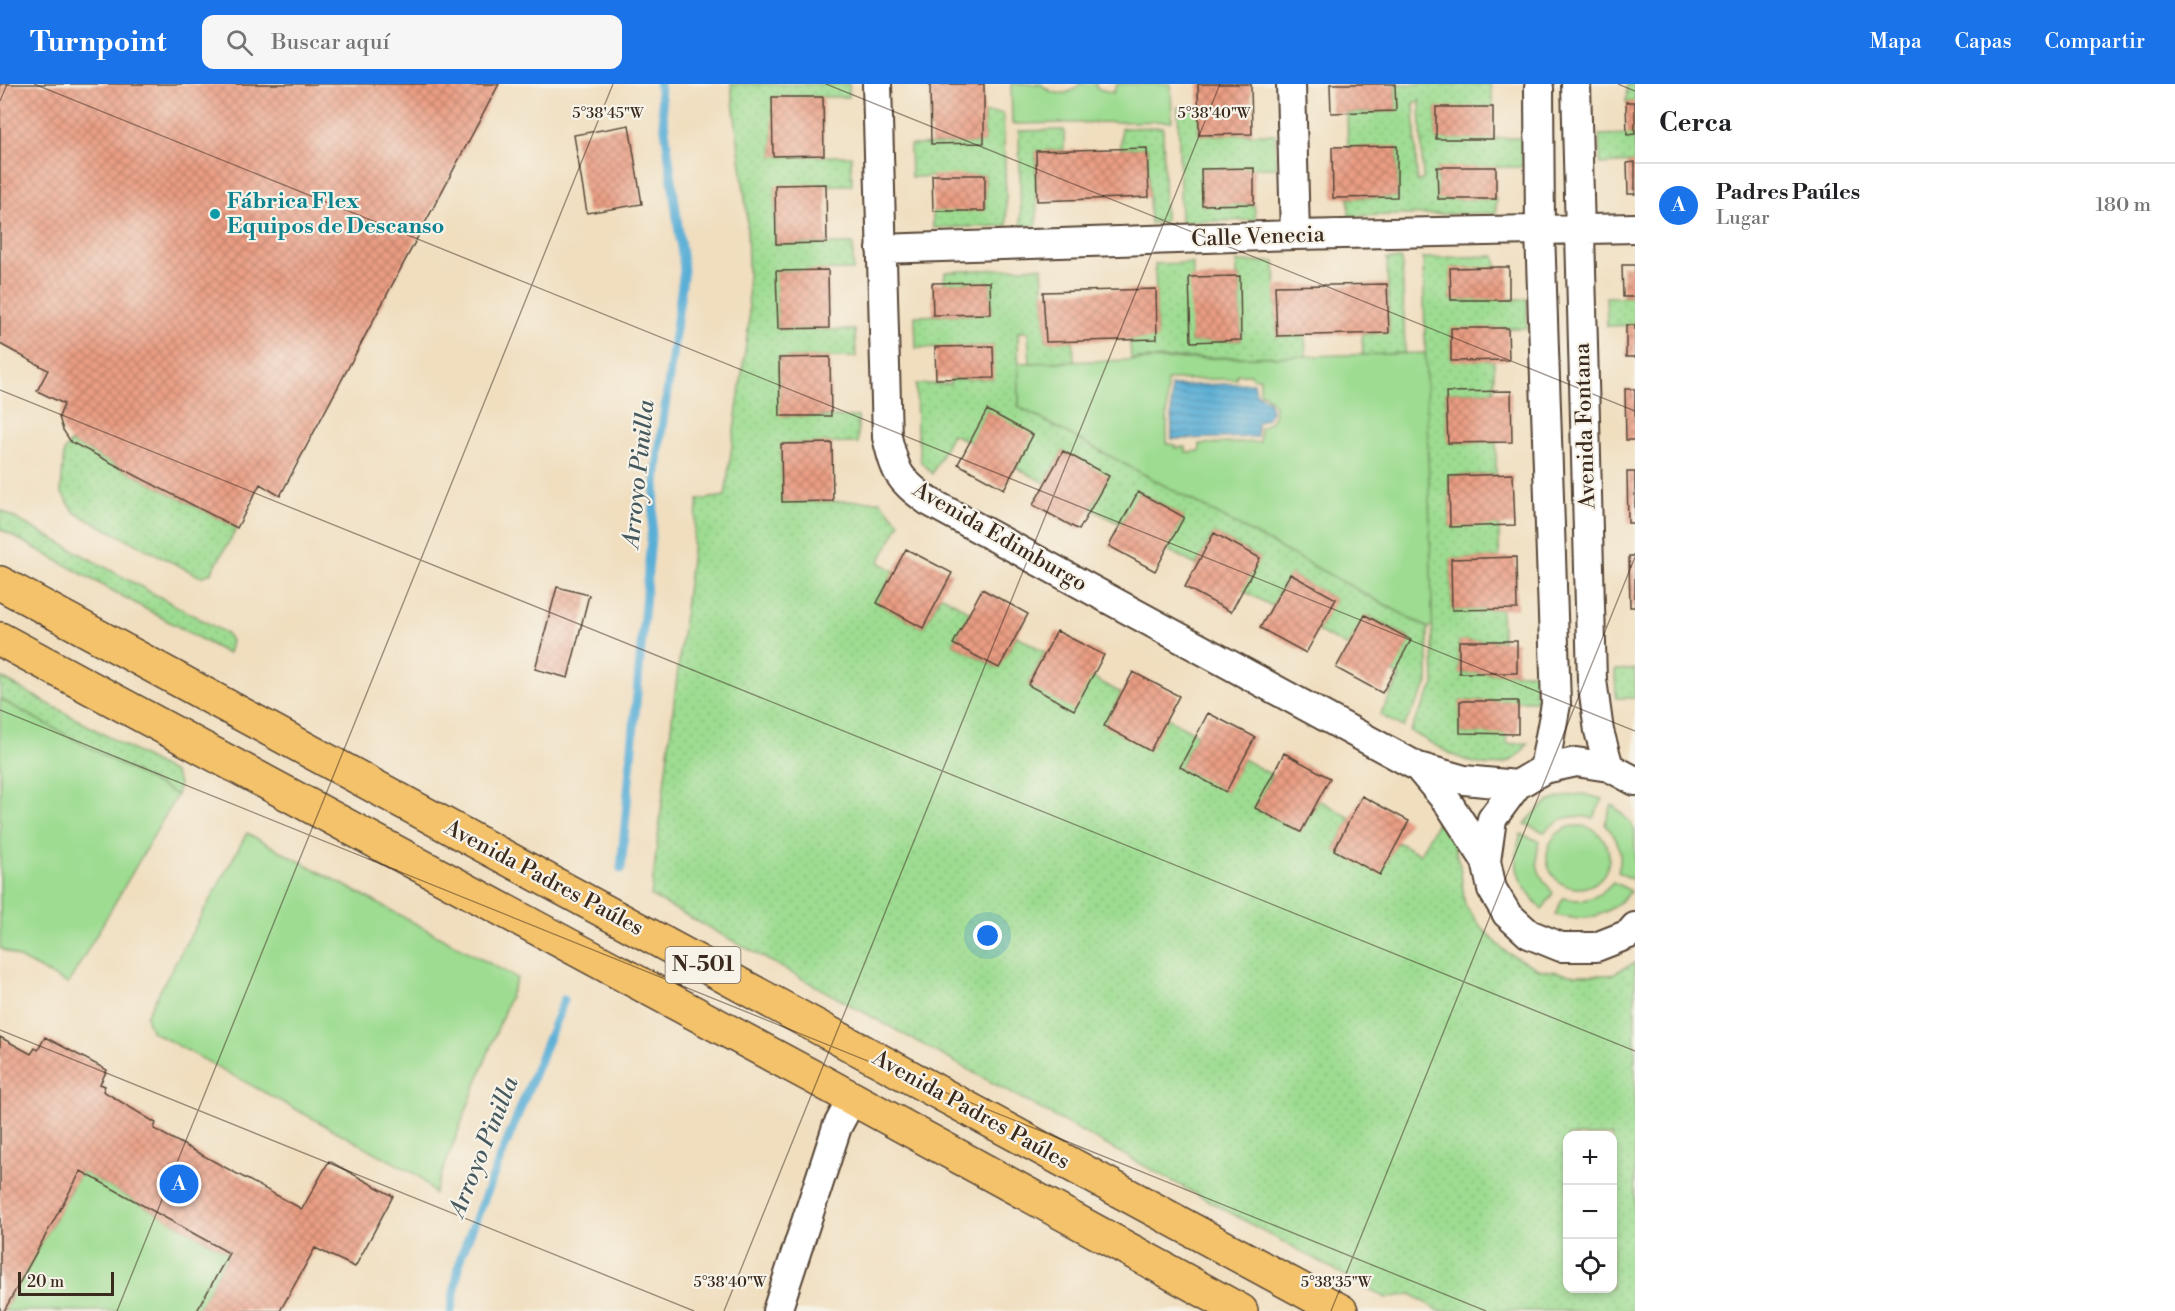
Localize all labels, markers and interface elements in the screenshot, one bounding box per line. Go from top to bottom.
search box [202,15,622,69]
text: Turnpoint [30,25,166,60]
icon: search [223,26,256,59]
text: Buscar aquí [271,29,390,56]
text: Mapa [1870,29,1922,55]
text: Capas [1955,29,2012,55]
text: Compartir [2045,29,2145,55]
text: 5°38'45"W [572,104,644,123]
text: 5°38'40"W [1178,104,1251,123]
text: Cerca [1659,107,1732,139]
text: Padres Paúles [1716,179,1860,206]
place label: Fábrica Flex Equipos de Descanso [227,188,444,240]
text: A [1671,193,1686,218]
text: 180 m [2096,193,2151,218]
text: Lugar [1716,206,1770,231]
marker: Fábrica Flex Equipos de Descanso [208,207,222,221]
street label: Calle Venecia [1191,221,1326,253]
street label: Avenida Fontana [1569,342,1601,511]
water label: Arroyo Pinilla [616,398,662,552]
street label: Avenida Edimburgo [907,476,1092,598]
street label: Avenida Padres Paúles [439,814,648,942]
your location [973,921,1002,950]
road number: N-501 [666,947,740,983]
street label: Avenida Padres Paúles [867,1044,1074,1175]
water label: Arroyo Pinilla [441,1072,526,1224]
map controls [1563,1131,1617,1293]
button: + [1563,1131,1617,1185]
pin: A [160,1162,198,1206]
button: − [1563,1185,1617,1239]
button: locate [1563,1239,1617,1293]
scale bar [18,1269,114,1296]
text: 20 m [27,1272,64,1292]
text: 5°38'40"W [694,1273,767,1292]
text: 5°38'35"W [1301,1273,1372,1292]

